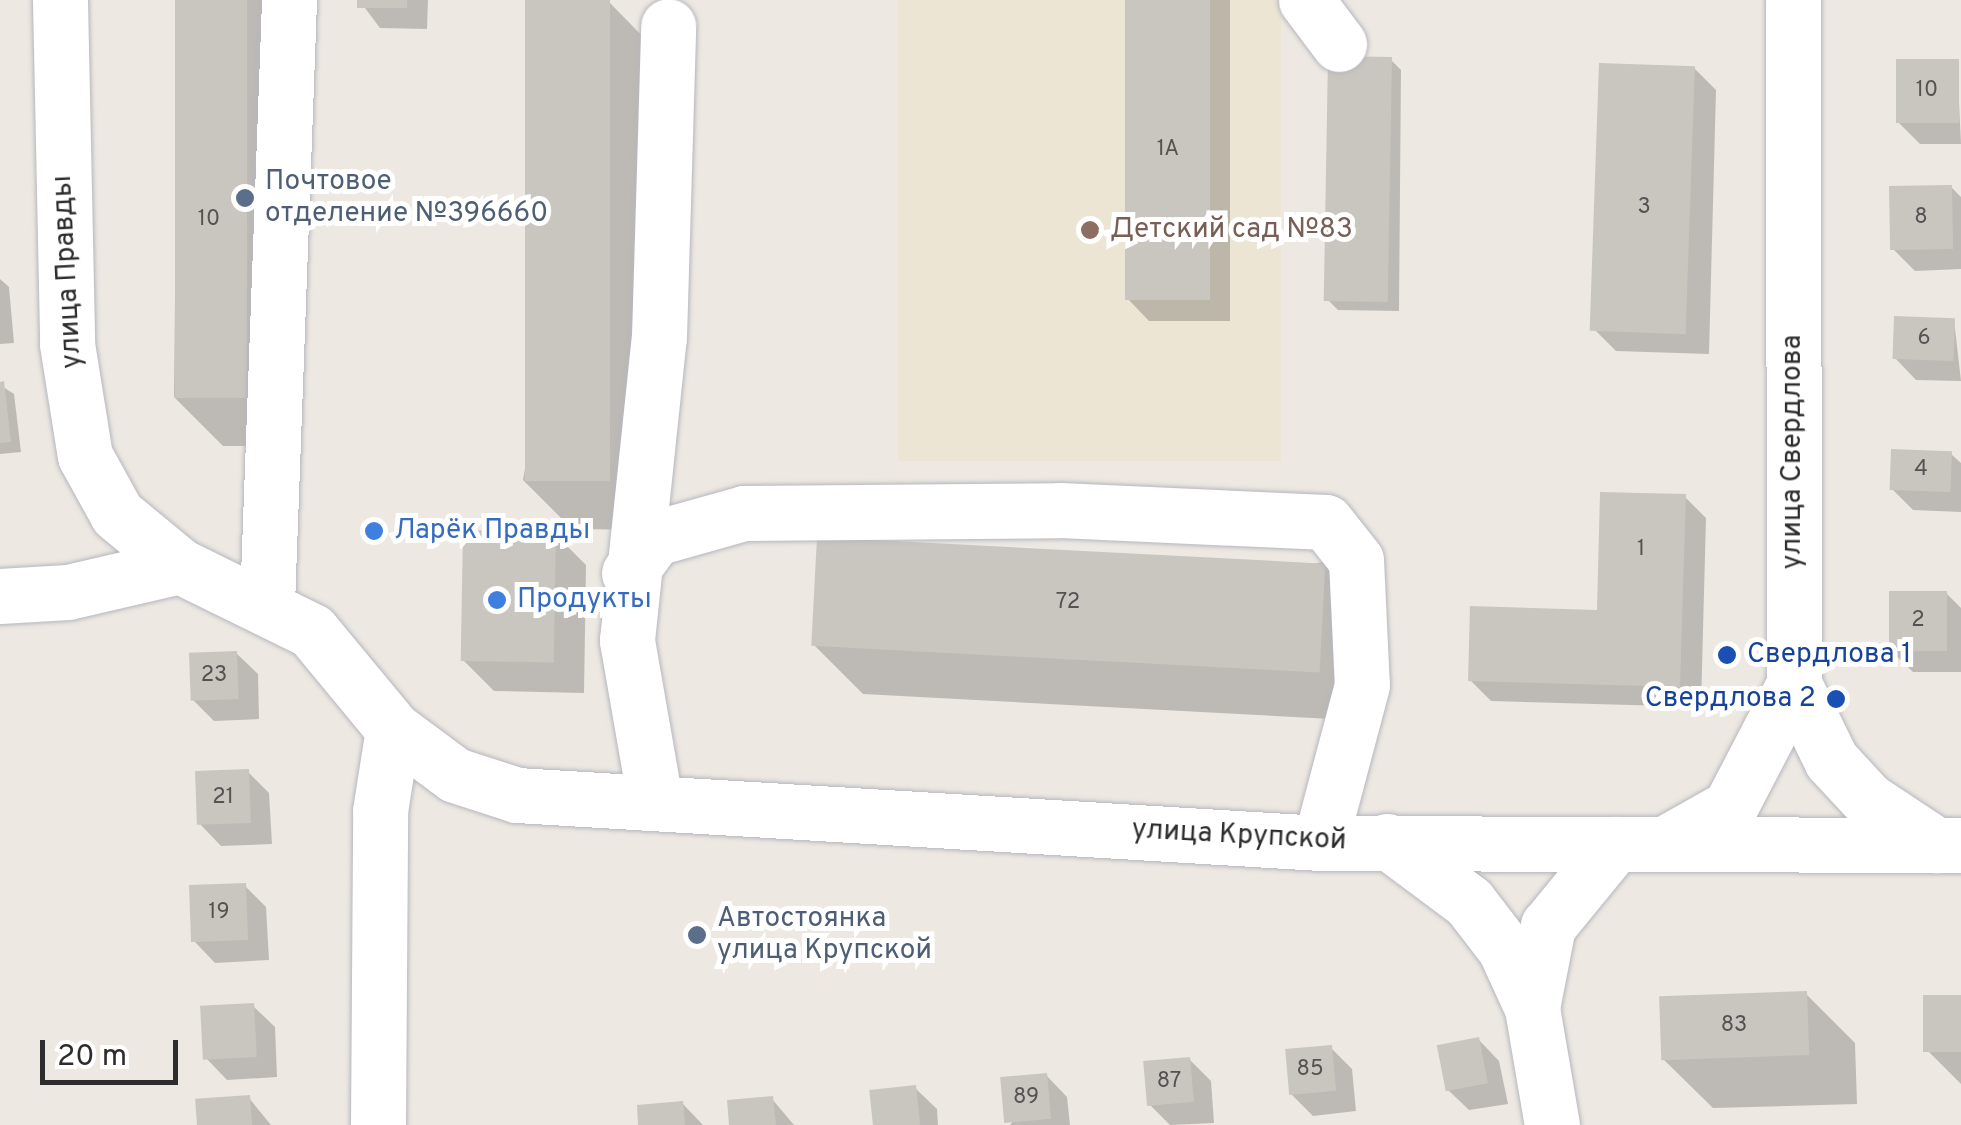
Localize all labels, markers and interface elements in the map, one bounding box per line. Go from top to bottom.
house number: 10 [1916,78,1938,104]
house number: 1А [1157,137,1179,163]
place label: Почтовое отделение №396660 [265,165,548,231]
street label: улица Правды [46,174,90,370]
marker: Почтовое отделение №396660 [234,187,256,209]
house number: 3 [1637,195,1651,221]
house number: 8 [1914,205,1928,231]
house number: 10 [198,207,220,233]
place label: Детский сад №83 [1110,213,1353,247]
marker: Детский сад №83 [1079,219,1101,241]
house number: 6 [1917,326,1931,352]
street label: улица Свердлова [1776,335,1810,569]
house number: 4 [1914,457,1928,483]
place label: Ларёк Правды [394,514,590,548]
marker: Ларёк Правды [363,520,385,542]
house number: 1 [1637,537,1645,563]
place label: Продукты [517,583,652,617]
marker: Продукты [486,589,508,611]
house number: 72 [1056,590,1080,616]
house number: 2 [1911,608,1925,634]
place label: Свердлова 1 [1747,638,1912,672]
marker: Свердлова 1 [1716,644,1738,666]
house number: 23 [201,663,227,689]
place label: Свердлова 2 [1645,682,1816,716]
marker: Свердлова 2 [1825,688,1847,710]
house number: 21 [212,785,234,811]
street label: улица Крупской [1131,814,1347,858]
house number: 19 [208,900,230,926]
place label: Автостоянка улица Крупской [717,902,932,968]
marker: Автостоянка улица Крупской [686,924,708,946]
house number: 83 [1721,1013,1747,1039]
scale bar [45,1020,182,1082]
text: 20 m [57,1039,127,1076]
house number: 85 [1296,1057,1324,1083]
house number: 87 [1157,1069,1181,1095]
house number: 89 [1013,1085,1039,1111]

